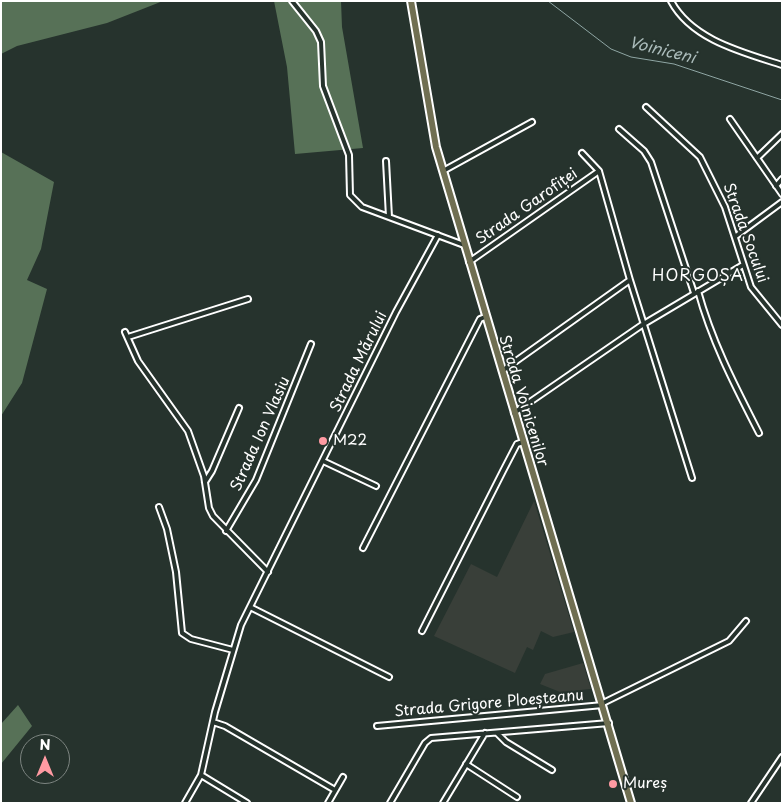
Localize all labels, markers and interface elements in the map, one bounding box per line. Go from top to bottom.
water label: Voiniceni [627,33,697,69]
street label: Strada Garofiței [473,165,581,249]
street label: Strada Socului [719,181,771,285]
district label: HORGOȘA [652,267,744,287]
street label: Strada Mărului [327,309,391,415]
street label: Strada Voinicenilor [494,333,552,469]
street label: Strada Ion Vlasiu [228,374,294,494]
place label: M22 [333,432,367,450]
marker: M22 [317,435,329,447]
street label: Strada Grigore Ploeșteanu [394,687,584,721]
north arrow [20,734,70,784]
text: N [39,734,51,755]
place label: Mureș [623,775,667,793]
marker: Mureș [607,778,619,790]

